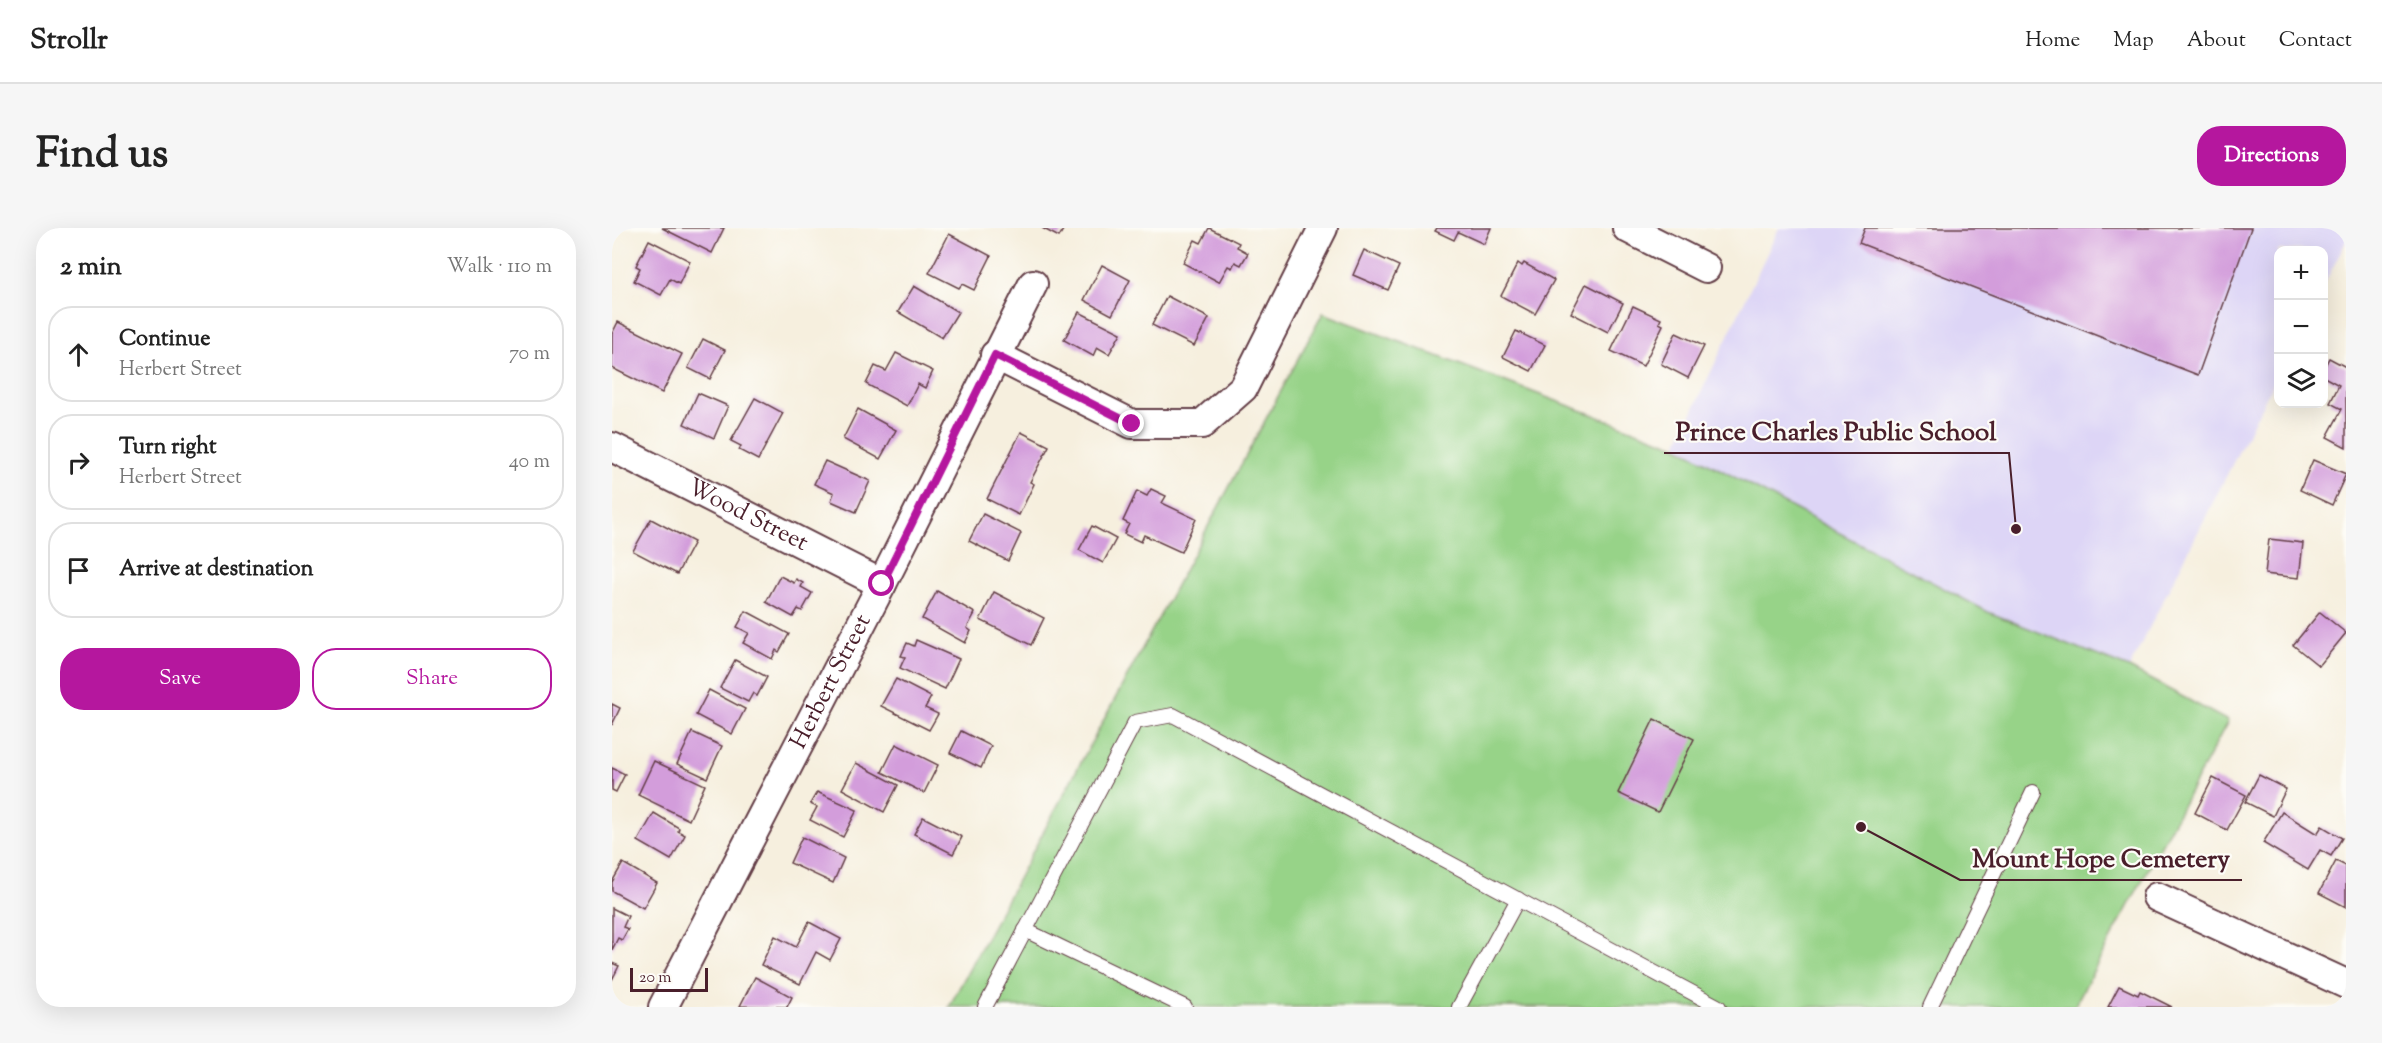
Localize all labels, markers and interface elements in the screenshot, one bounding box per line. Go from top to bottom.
text: Strollr [30,21,108,61]
text: Home [2025,26,2080,56]
text: Map [2113,26,2154,56]
text: About [2187,26,2246,56]
text: Contact [2279,26,2352,56]
text: Find us [36,126,168,186]
button: Directions [2197,126,2346,186]
map controls [2274,246,2328,408]
button: + [2274,246,2328,300]
text: 2 min [60,249,122,286]
text: Walk · 110 m [447,253,552,282]
button: − [2274,300,2328,354]
text: Continue [119,324,210,356]
icon: ahead [62,338,95,371]
text: 70 m [509,340,550,369]
button: layers [2274,354,2328,408]
text: Herbert Street [119,356,242,385]
callout: Prince Charles Public School [1664,409,2009,453]
route end [1118,410,1144,436]
text: Prince Charles Public School [1676,415,1997,452]
text: Turn right [119,432,216,464]
icon: right [62,446,95,479]
text: 40 m [509,448,550,477]
text: Herbert Street [119,464,242,493]
street label: Wood Street [681,471,814,561]
icon: arrive [62,554,95,587]
text: Arrive at destination [119,554,314,586]
route start [868,570,894,596]
street label: Herbert Street [782,609,880,755]
button: Save [60,648,300,710]
button: Share [312,648,552,710]
callout: Mount Hope Cemetery [1960,836,2242,880]
text: Mount Hope Cemetery [1972,842,2230,879]
scale bar [630,965,708,992]
text: 20 m [639,967,672,990]

